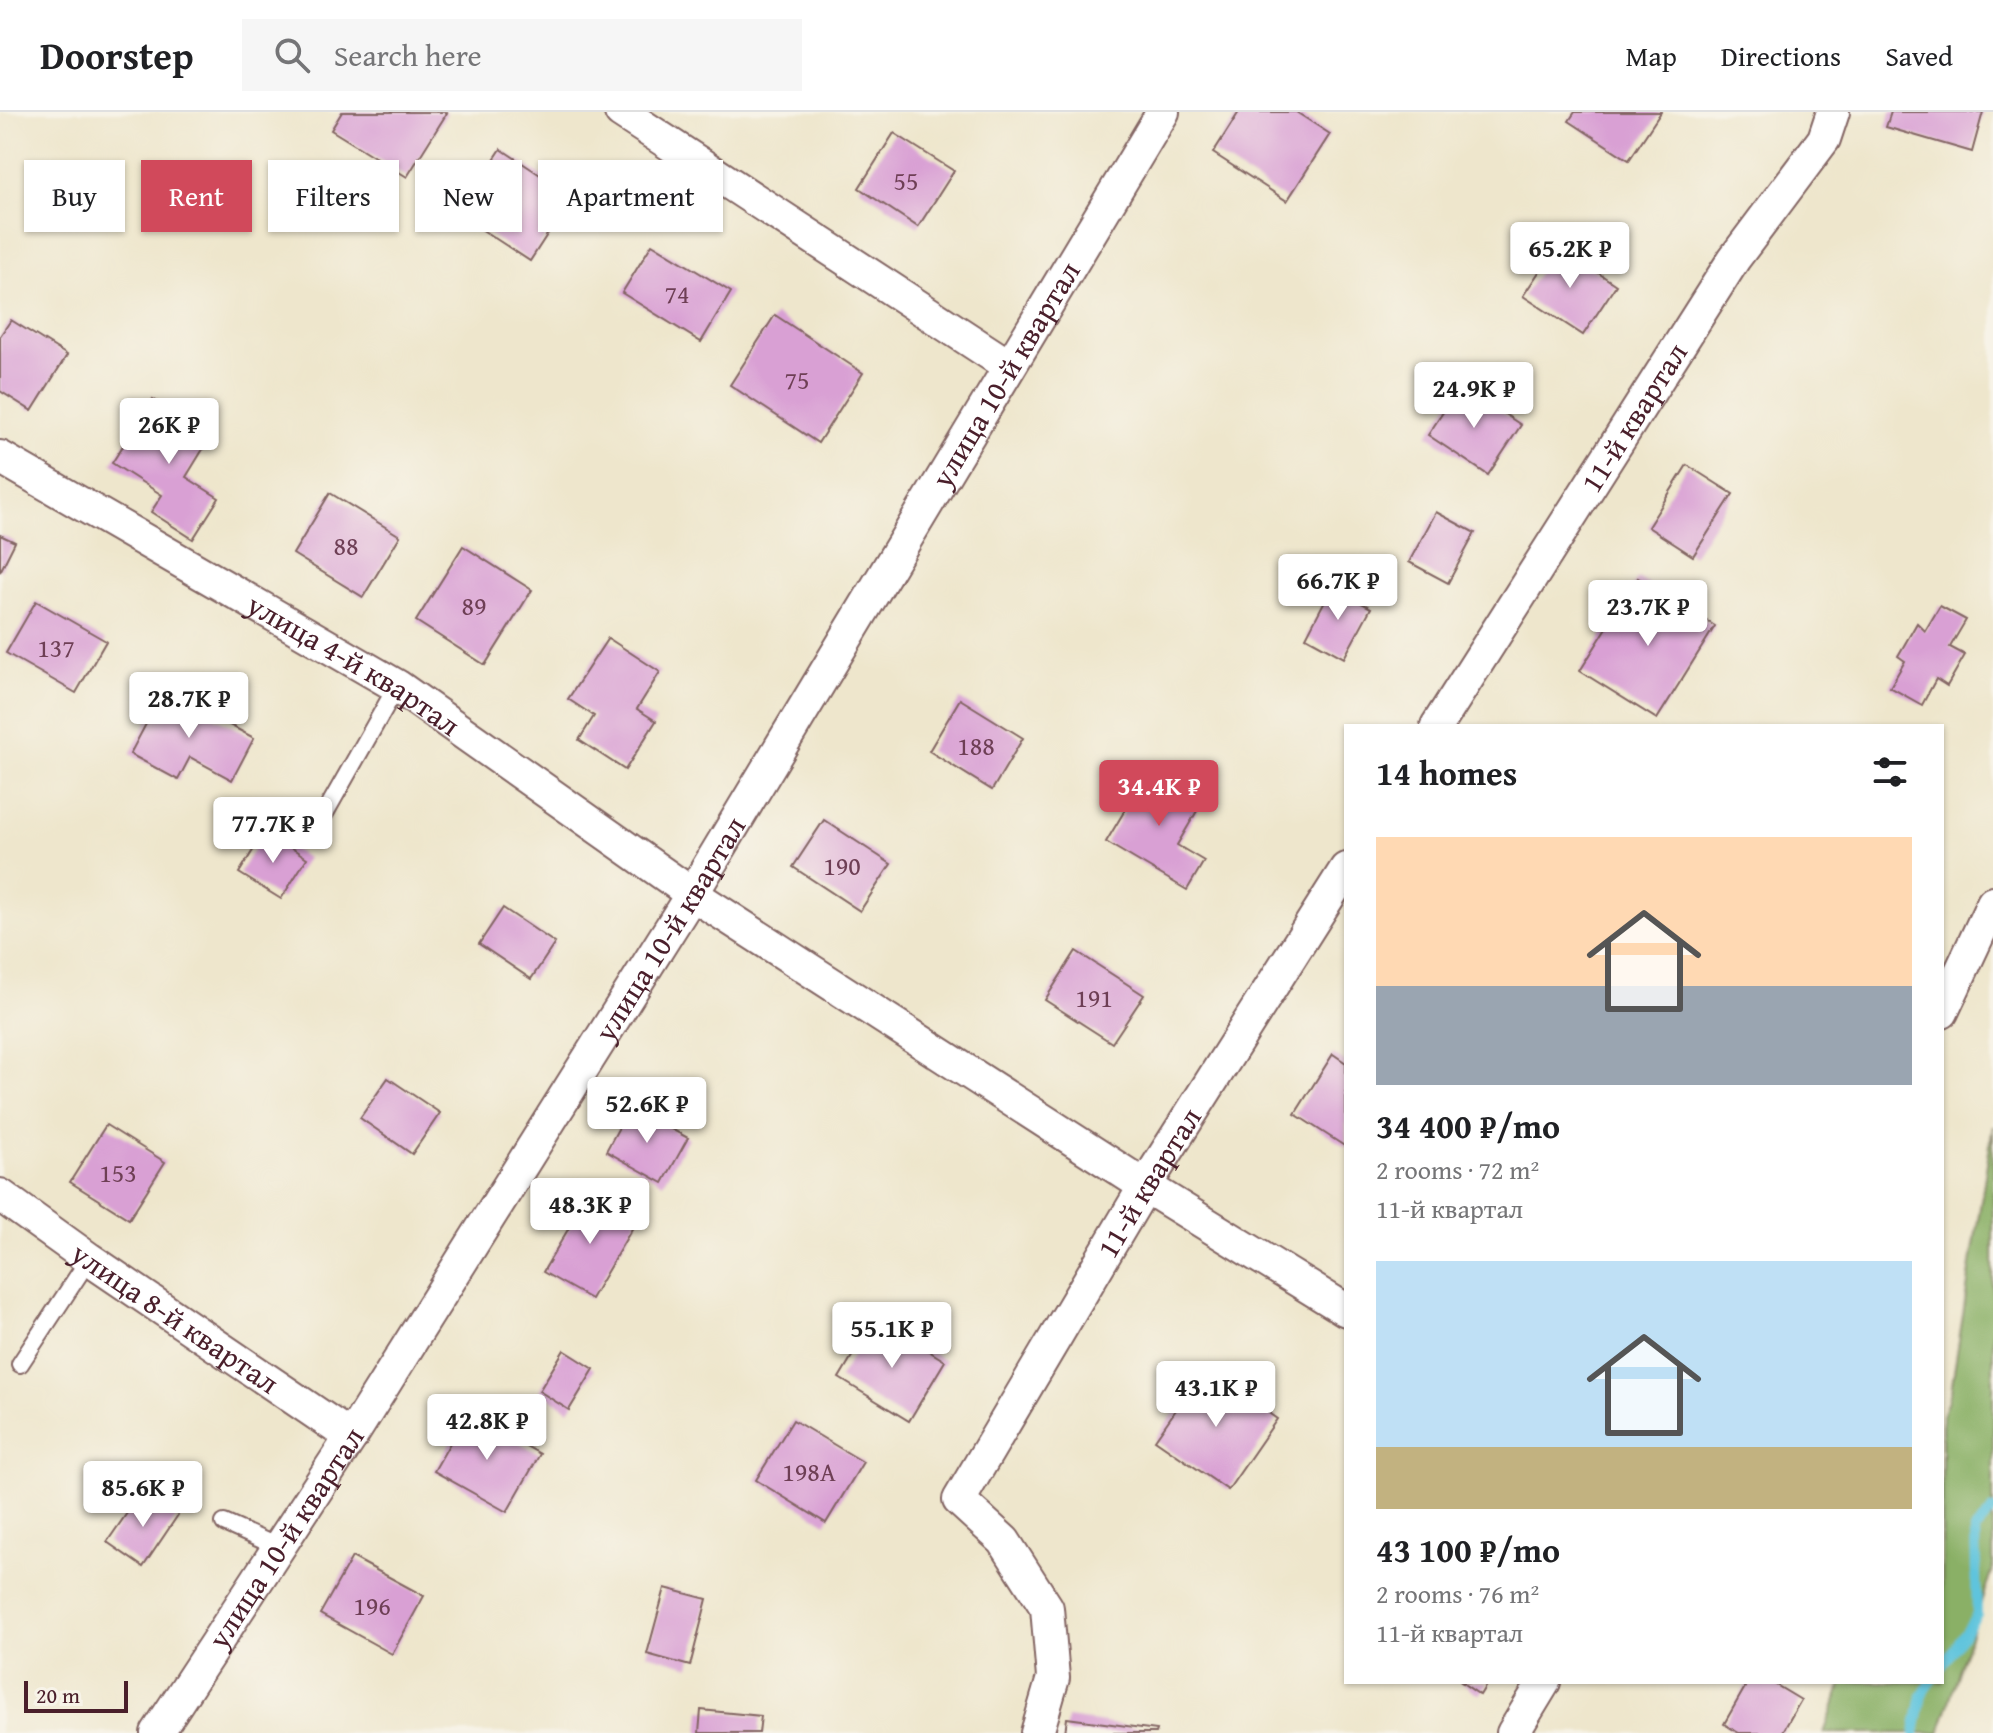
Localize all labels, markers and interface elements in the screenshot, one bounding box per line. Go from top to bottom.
search box [242,19,802,91]
text: Doorstep [40,27,194,83]
icon: search [270,33,314,77]
text: Search here [334,33,482,77]
text: Map [1625,35,1677,76]
text: Directions [1721,35,1841,76]
text: Saved [1885,35,1953,76]
chip: Buy [24,160,125,232]
chip: Rent [141,160,252,232]
chip: Filters [268,160,399,232]
chip: New [415,160,522,232]
chip: Apartment [538,160,723,232]
house number: 55 [893,161,919,200]
pin: 65.2K ₽ [1496,222,1644,290]
text: 65.2K ₽ [1528,228,1612,267]
street label: улица 10-й квартал [919,253,1090,497]
house number: 74 [664,274,690,313]
street label: 11-й квартал [1569,334,1698,501]
house number: 75 [784,360,810,399]
pin: 24.9K ₽ [1400,362,1548,430]
text: 24.9K ₽ [1432,368,1516,407]
pin: 26K ₽ [113,398,225,466]
text: 26K ₽ [138,404,200,443]
house number: 88 [333,526,359,565]
pin: 66.7K ₽ [1264,554,1412,622]
text: 66.7K ₽ [1296,560,1380,599]
pin: 23.7K ₽ [1574,580,1722,648]
street label: улица 4-й квартал [238,582,469,746]
house number: 89 [461,586,487,625]
text: 23.7K ₽ [1606,586,1690,625]
house number: 137 [37,628,75,667]
pin: 28.7K ₽ [115,672,263,740]
text: 28.7K ₽ [147,678,231,717]
house number: 188 [957,726,995,765]
text: 14 homes [1376,748,1517,797]
icon: filters [1868,750,1912,794]
pin: 34.4K ₽ [1085,760,1233,828]
text: 34.4K ₽ [1117,766,1201,805]
pin: 77.7K ₽ [199,797,347,865]
text: 77.7K ₽ [231,803,315,842]
street label: улица 10-й квартал [583,808,756,1050]
house number: 190 [823,846,861,885]
icon: home [1572,889,1716,1033]
house number: 191 [1075,978,1113,1017]
pin: 52.6K ₽ [573,1077,721,1145]
text: 52.6K ₽ [605,1083,689,1122]
street label: 11-й квартал [1085,1098,1212,1266]
text: 34 400 ₽/mo [1376,1101,1560,1150]
text: 2 rooms · 72 m² [1376,1150,1539,1189]
house number: 153 [99,1153,137,1192]
pin: 48.3K ₽ [516,1178,664,1246]
text: 48.3K ₽ [548,1184,632,1223]
text: 11-й квартал [1376,1189,1523,1228]
street label: улица 8-й квартал [61,1231,288,1404]
pin: 55.1K ₽ [818,1302,966,1370]
text: 55.1K ₽ [850,1308,934,1347]
icon: home [1572,1313,1716,1457]
pin: 43.1K ₽ [1142,1361,1290,1429]
text: 43.1K ₽ [1174,1367,1258,1406]
pin: 42.8K ₽ [413,1394,561,1462]
text: 42.8K ₽ [445,1400,529,1439]
street label: улица 10-й квартал [196,1418,374,1658]
house number: 198А [782,1452,836,1491]
pin: 85.6K ₽ [69,1461,217,1529]
text: 85.6K ₽ [101,1467,185,1506]
text: 43 100 ₽/mo [1376,1525,1560,1574]
text: 2 rooms · 76 m² [1376,1574,1539,1613]
house number: 196 [353,1586,391,1625]
text: 11-й квартал [1376,1613,1523,1652]
scale bar [24,1677,128,1713]
text: 20 m [36,1679,80,1711]

